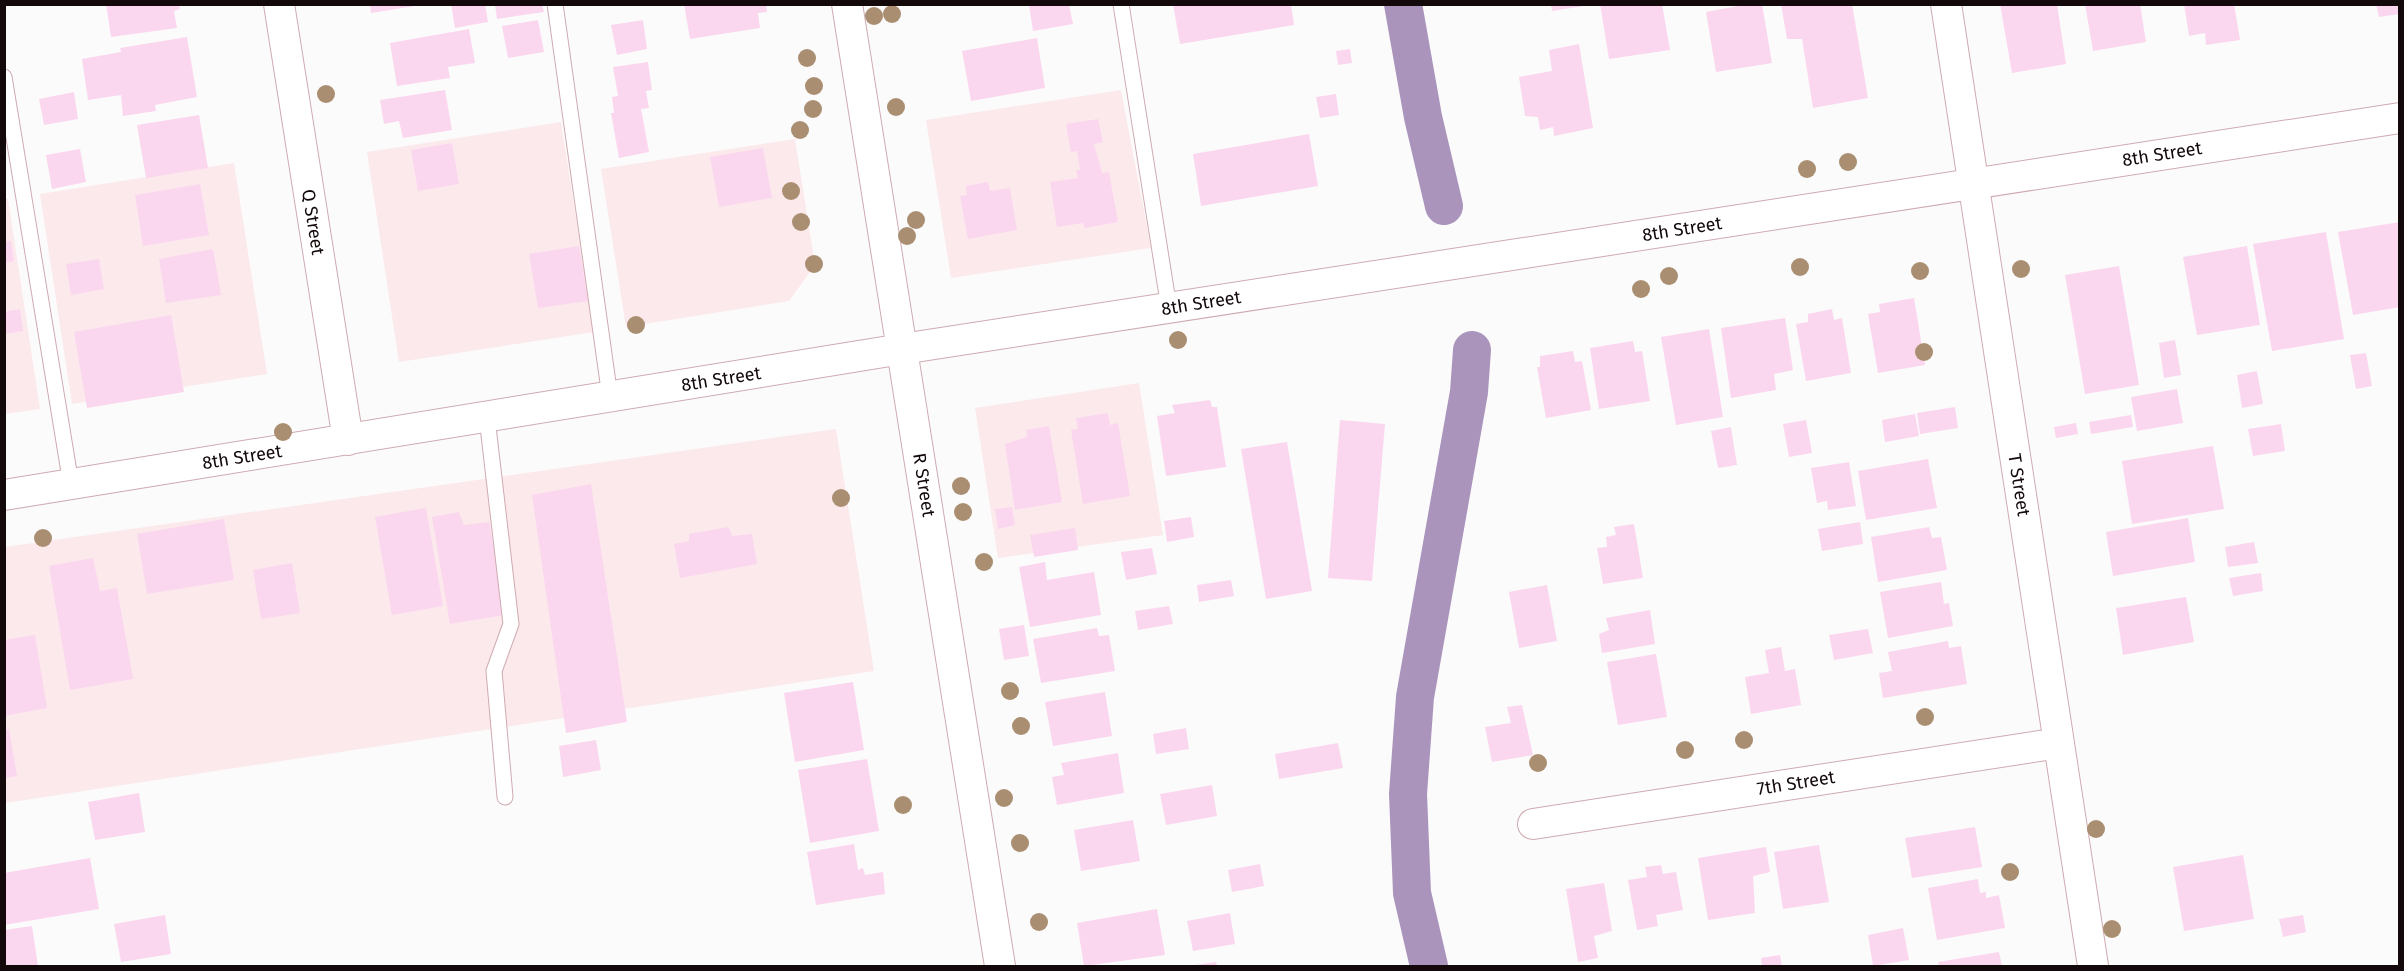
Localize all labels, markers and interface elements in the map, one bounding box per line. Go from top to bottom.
street label: 8th Street [2120,137,2204,171]
street label: Q Street [297,188,329,257]
street label: 8th Street [1640,212,1724,246]
street label: 8th Street [1159,286,1243,320]
street label: 8th Street [679,362,763,396]
street label: 8th Street [200,440,284,474]
street label: R Street [908,451,940,519]
street label: T Street [2003,452,2035,518]
street label: 7th Street [1755,766,1837,800]

